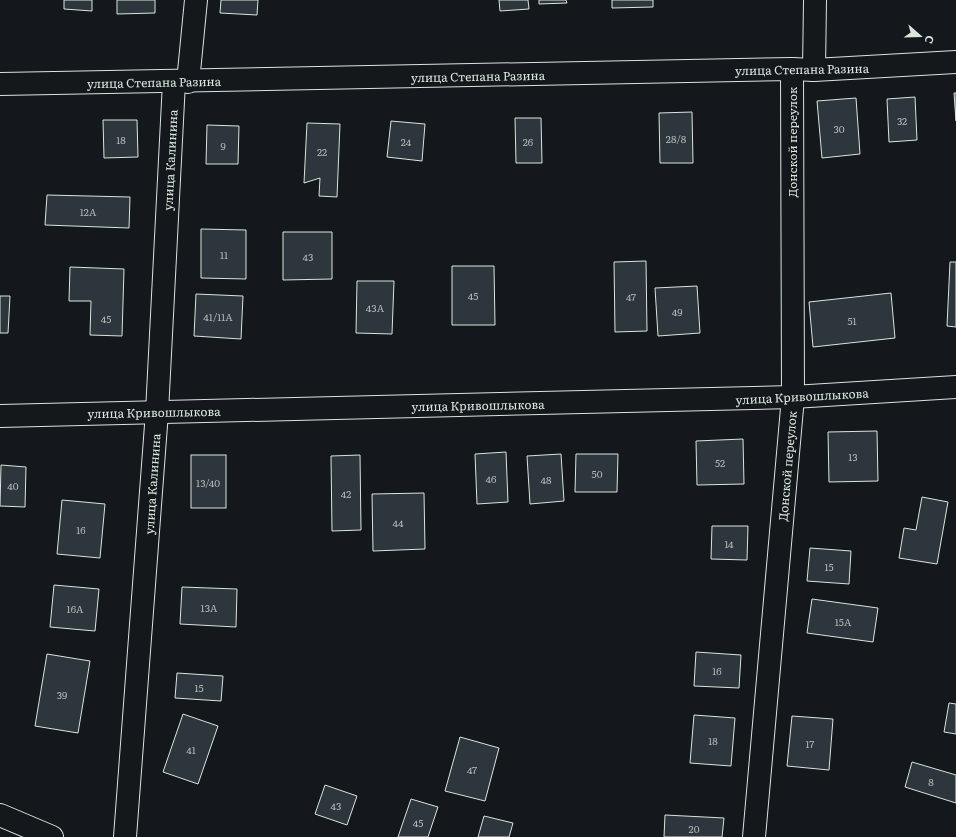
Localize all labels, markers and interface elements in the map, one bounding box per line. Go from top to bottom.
north arrow [900,16,940,56]
text: С [921,33,939,46]
street label: улица Степана Разина [735,59,870,79]
street label: улица Степана Разина [411,66,546,86]
street label: улица Степана Разина [87,72,222,92]
street label: Донской переулок [783,87,801,197]
street label: улица Калинина [158,109,182,211]
house number: 32 [897,113,907,128]
house number: 30 [833,121,845,136]
house number: 28/8 [666,131,687,146]
house number: 18 [116,132,126,147]
house number: 24 [401,134,412,149]
house number: 26 [523,134,534,149]
house number: 9 [220,138,226,153]
house number: 22 [317,144,327,159]
house number: 12А [80,204,97,219]
house number: 11 [220,247,228,262]
house number: 43 [303,249,313,264]
house number: 45 [468,288,478,303]
house number: 47 [626,289,636,304]
house number: 43А [366,300,385,315]
house number: 49 [672,304,682,319]
house number: 41/11А [203,309,233,324]
house number: 45 [101,311,111,326]
house number: 51 [847,313,857,328]
street label: улица Кривошлыкова [735,383,870,408]
street label: улица Кривошлыкова [411,395,545,415]
street label: улица Кривошлыкова [87,402,221,422]
street label: Донской переулок [773,410,801,522]
street label: улица Калинина [139,432,165,535]
house number: 13 [848,449,858,464]
house number: 52 [715,455,725,470]
house number: 50 [592,466,603,481]
house number: 46 [486,471,497,486]
house number: 48 [540,472,552,487]
house number: 13/40 [196,475,220,490]
house number: 40 [7,478,19,493]
house number: 42 [341,486,351,501]
house number: 44 [392,515,404,530]
house number: 16 [76,522,86,537]
house number: 14 [724,536,734,551]
house number: 15 [824,559,834,574]
house number: 13А [201,600,218,615]
house number: 16А [67,601,84,616]
house number: 15А [835,614,852,629]
house number: 16 [712,663,722,678]
house number: 15 [194,680,204,695]
house number: 39 [57,687,67,702]
house number: 18 [708,733,718,748]
house number: 17 [806,736,814,751]
house number: 41 [186,742,196,757]
house number: 47 [467,762,477,777]
house number: 8 [928,774,934,789]
house number: 43 [331,798,341,813]
house number: 45 [413,815,423,830]
house number: 20 [689,821,700,836]

